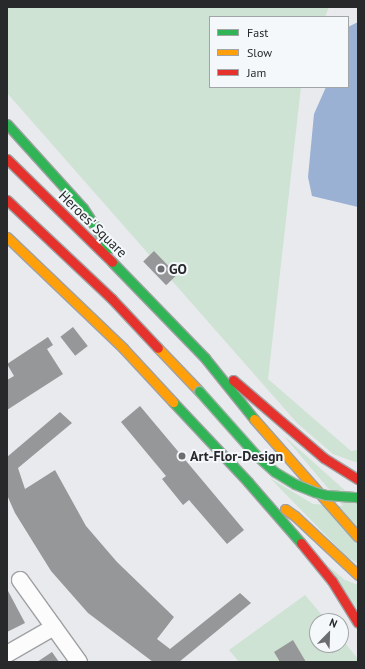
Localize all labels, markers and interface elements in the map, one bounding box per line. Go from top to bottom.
legend [209,16,349,88]
text: Fast [247,25,268,40]
text: Slow [247,45,272,60]
text: Jam [247,65,266,80]
street label: Heroes' Square [55,187,131,261]
place label: GO [169,261,187,277]
marker: GO [156,264,166,274]
place label: Art-Flor-Design [190,448,283,464]
marker: Art-Flor-Design [177,451,187,461]
north arrow [309,613,349,653]
text: N [327,615,339,631]

